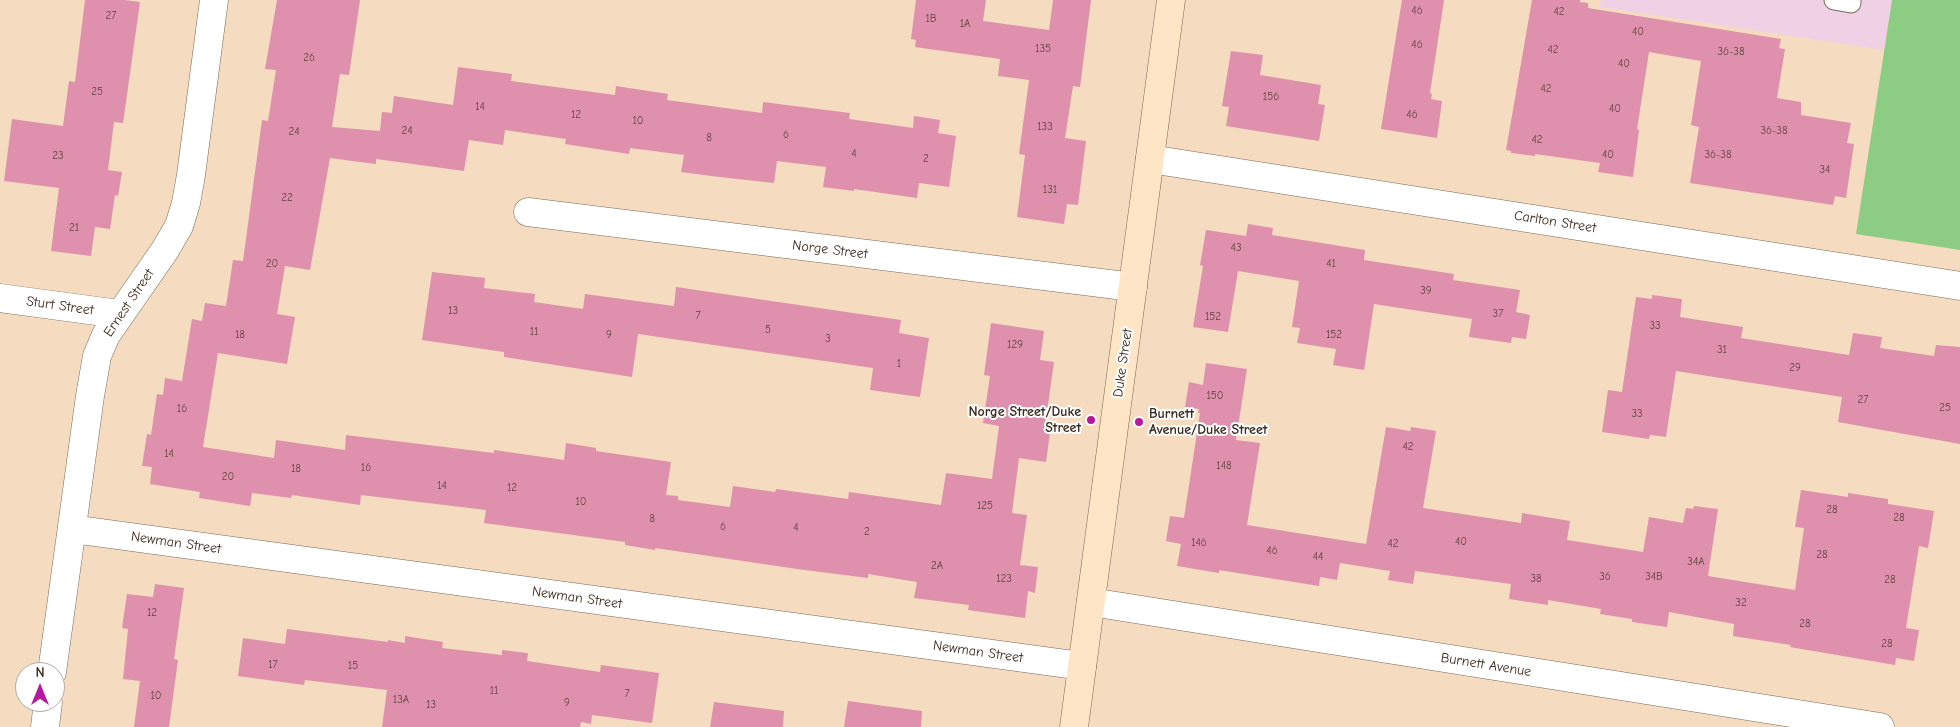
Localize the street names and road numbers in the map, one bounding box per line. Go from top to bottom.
street label: Carlton Street [1513,207,1597,237]
street label: Norge Street [791,237,869,263]
street label: Ernest Street [100,266,158,340]
street label: Sturt Street [25,293,95,319]
street label: Duke Street [1110,328,1136,398]
street label: Newman Street [130,528,222,558]
street label: Newman Street [531,583,623,613]
street label: Newman Street [932,637,1024,667]
street label: Burnett Avenue [1440,650,1532,680]

